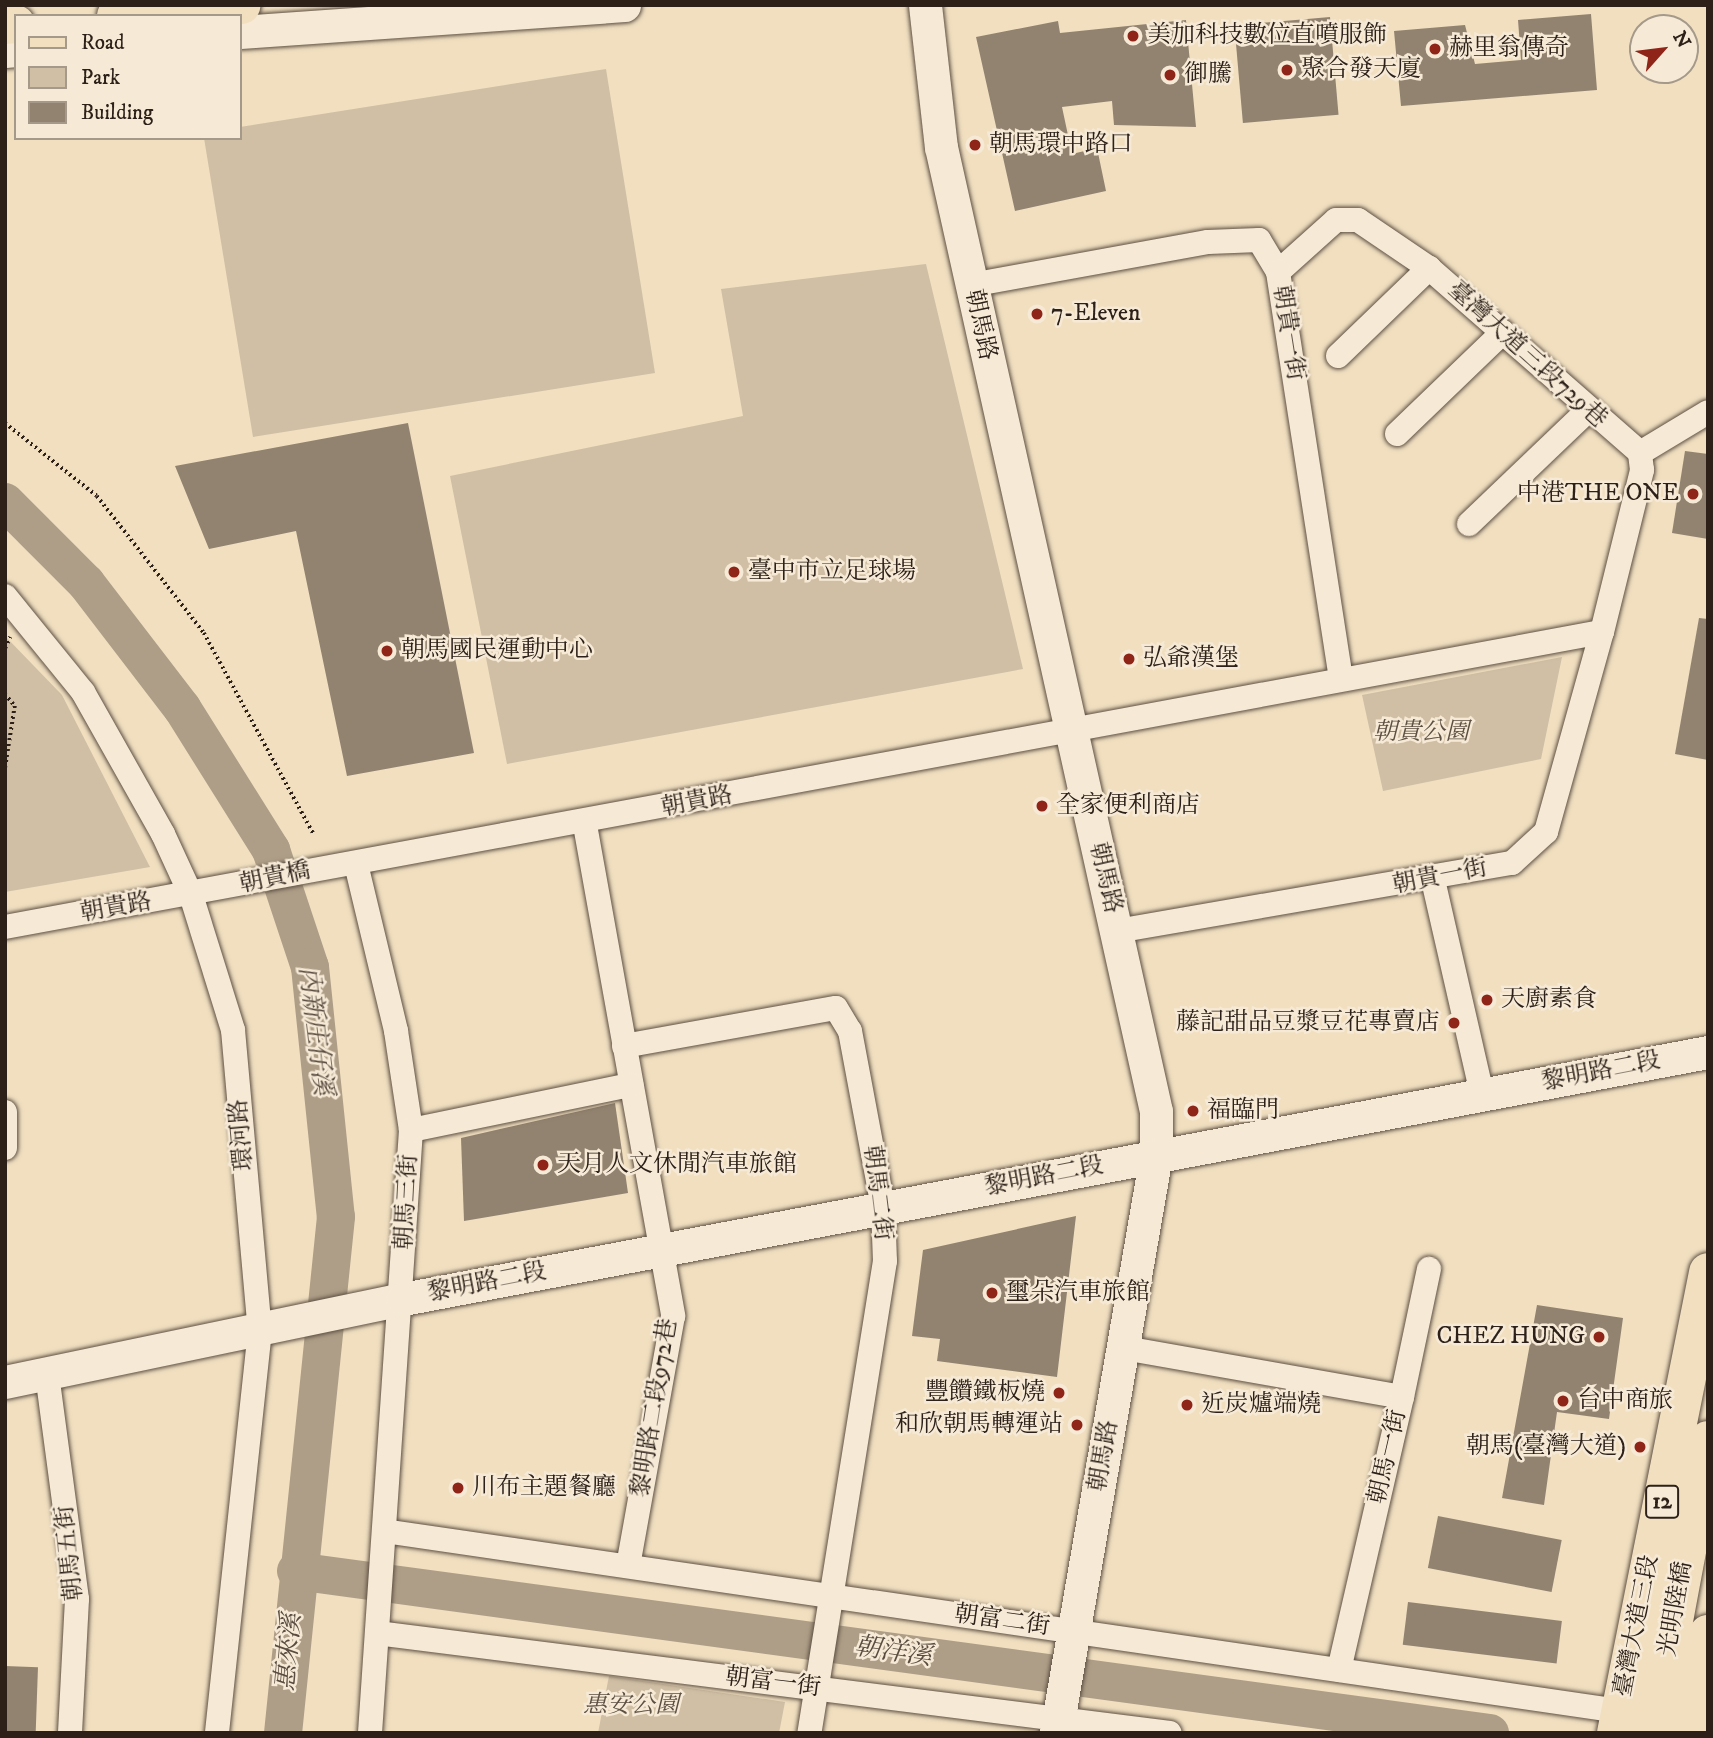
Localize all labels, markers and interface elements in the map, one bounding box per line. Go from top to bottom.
legend [14,14,242,140]
north arrow [1629,14,1699,84]
place label: 美加科技數位直噴服飾 [1147,22,1387,50]
marker: 美加科技數位直噴服飾 [1125,28,1141,44]
text: N [1667,28,1695,52]
text: Road [81,30,125,56]
place label: 赫里翁傳奇 [1449,35,1569,63]
marker: 赫里翁傳奇 [1427,41,1443,57]
place label: 聚合發天廈 [1301,56,1421,84]
place label: 御騰 [1184,61,1232,89]
marker: 聚合發天廈 [1279,62,1295,78]
text: Park [81,65,120,91]
marker: 御騰 [1162,67,1178,83]
text: Building [81,100,153,126]
place label: 朝馬環中路口 [989,131,1133,159]
marker: 朝馬環中路口 [967,137,983,153]
street label: 臺灣大道三段729巷 [1441,276,1613,434]
street label: 朝貴一街 [1266,283,1310,383]
street label: 朝馬路 [958,287,1002,363]
place label: 7-Eleven [1051,300,1140,328]
marker: 7-Eleven [1029,306,1045,322]
place label: 中港THE ONE [1517,480,1679,508]
marker: 中港THE ONE [1685,486,1701,502]
place label: 臺中市立足球場 [748,558,916,586]
marker: 臺中市立足球場 [726,564,742,580]
place label: 朝馬國民運動中心 [401,637,593,665]
marker: 朝馬國民運動中心 [379,643,395,659]
place label: 弘爺漢堡 [1143,645,1239,673]
marker: 弘爺漢堡 [1121,651,1137,667]
park label: 朝貴公園 [1373,719,1469,747]
street label: 朝貴路 [659,781,735,823]
place label: 全家便利商店 [1056,792,1200,820]
marker: 全家便利商店 [1034,798,1050,814]
street label: 朝馬路 [1083,840,1127,916]
street label: 朝貴一街 [1390,854,1490,900]
street label: 朝貴橋 [237,856,313,900]
street label: 朝貴路 [78,888,154,928]
water label: 內新庄仔溪 [292,965,338,1097]
place label: 天廚素食 [1501,986,1597,1014]
marker: 天廚素食 [1479,992,1495,1008]
place label: 藤記甜品豆漿豆花專賣店 [1176,1009,1440,1037]
marker: 藤記甜品豆漿豆花專賣店 [1446,1015,1462,1031]
street label: 黎明路二段 [1539,1046,1663,1098]
place label: 福臨門 [1207,1097,1279,1125]
street label: 環河路 [225,1098,259,1172]
marker: 福臨門 [1185,1103,1201,1119]
street label: 朝馬二街 [857,1144,897,1242]
place label: 天月人文休閒汽車旅館 [557,1151,797,1179]
street label: 黎明路二段 [982,1151,1106,1203]
street label: 朝馬三街 [390,1153,424,1251]
marker: 天月人文休閒汽車旅館 [535,1157,551,1173]
street label: 黎明路二段 [425,1257,549,1309]
place label: 璽朵汽車旅館 [1006,1279,1150,1307]
marker: 璽朵汽車旅館 [984,1285,1000,1301]
street label: 黎明路二段972巷 [627,1317,683,1499]
place label: CHEZ HUNG [1436,1323,1585,1351]
marker: CHEZ HUNG [1591,1329,1607,1345]
place label: 豐饡鐵板燒 [925,1379,1045,1407]
marker: 豐饡鐵板燒 [1051,1385,1067,1401]
place label: 台中商旅 [1577,1387,1673,1415]
place label: 近炭爐端燒 [1201,1391,1321,1419]
marker: 台中商旅 [1555,1393,1571,1409]
marker: 近炭爐端燒 [1179,1397,1195,1413]
street label: 朝馬一街 [1363,1407,1413,1507]
place label: 和欣朝馬轉運站 [895,1411,1063,1439]
marker: 和欣朝馬轉運站 [1069,1417,1085,1433]
street label: 朝馬路 [1084,1418,1124,1494]
place label: 朝馬(臺灣大道) [1466,1433,1626,1461]
marker: 朝馬(臺灣大道) [1632,1439,1648,1455]
place label: 川布主題餐廳 [472,1474,616,1502]
marker: 川布主題餐廳 [450,1480,466,1496]
road number: 12 [1644,1483,1680,1522]
street label: 朝馬五街 [51,1504,89,1602]
street label: 臺灣大道三段 [1609,1553,1665,1699]
street label: 光明陸橋 [1653,1559,1699,1659]
street label: 朝富二街 [952,1600,1052,1642]
water label: 惠來溪 [270,1612,308,1692]
water label: 朝洋溪 [852,1631,934,1673]
street label: 朝富一街 [724,1663,822,1703]
park label: 惠安公園 [583,1692,679,1720]

